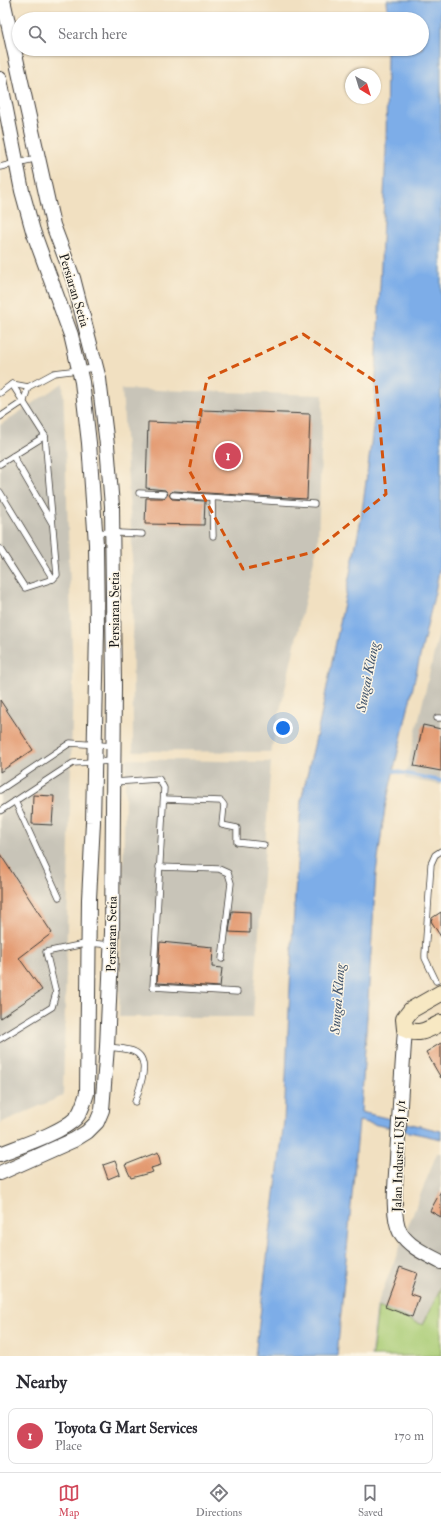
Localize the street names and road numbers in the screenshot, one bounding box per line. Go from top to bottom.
street label: Persiaran Setia [55,252,93,330]
street label: Persiaran Setia [107,571,123,648]
street label: Persiaran Setia [103,895,121,972]
street label: Jalan Industri USJ 1/1 [389,1099,409,1213]

